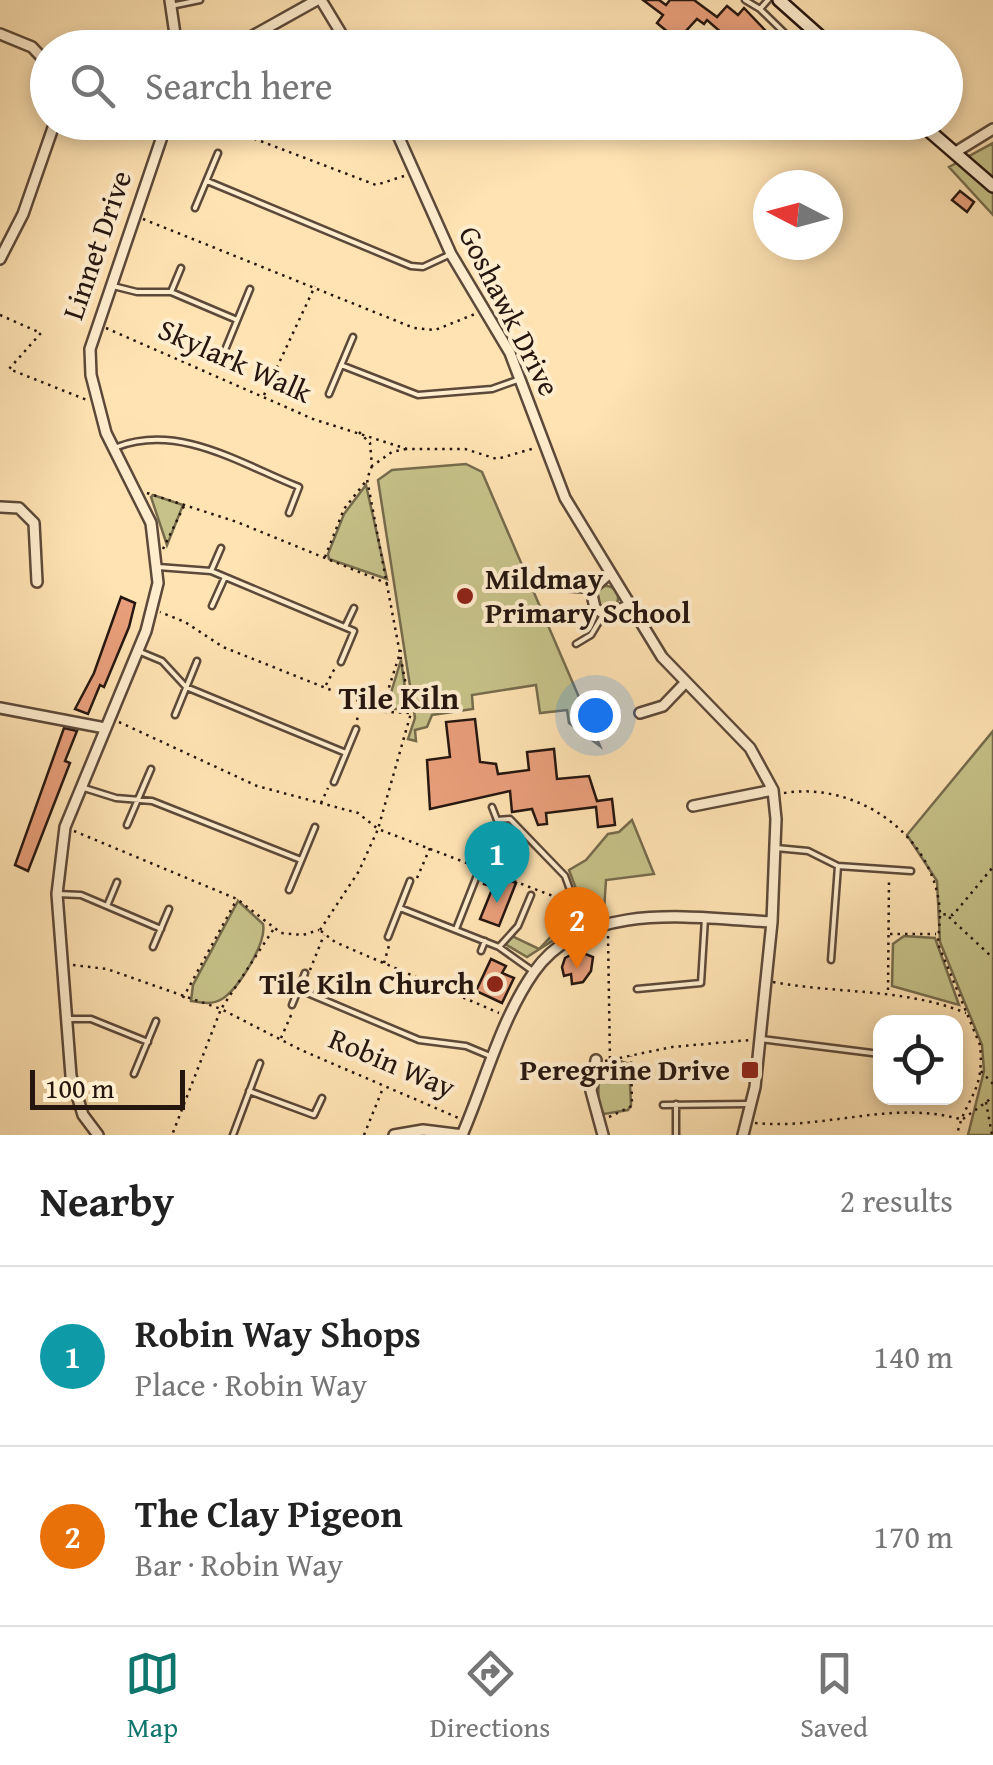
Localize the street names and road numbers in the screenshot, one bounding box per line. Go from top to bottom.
street label: Linnet Drive [50,164,142,325]
street label: Goshawk Drive [448,218,572,403]
street label: Skylark Walk [152,307,320,414]
street label: Robin Way [322,1016,462,1108]

